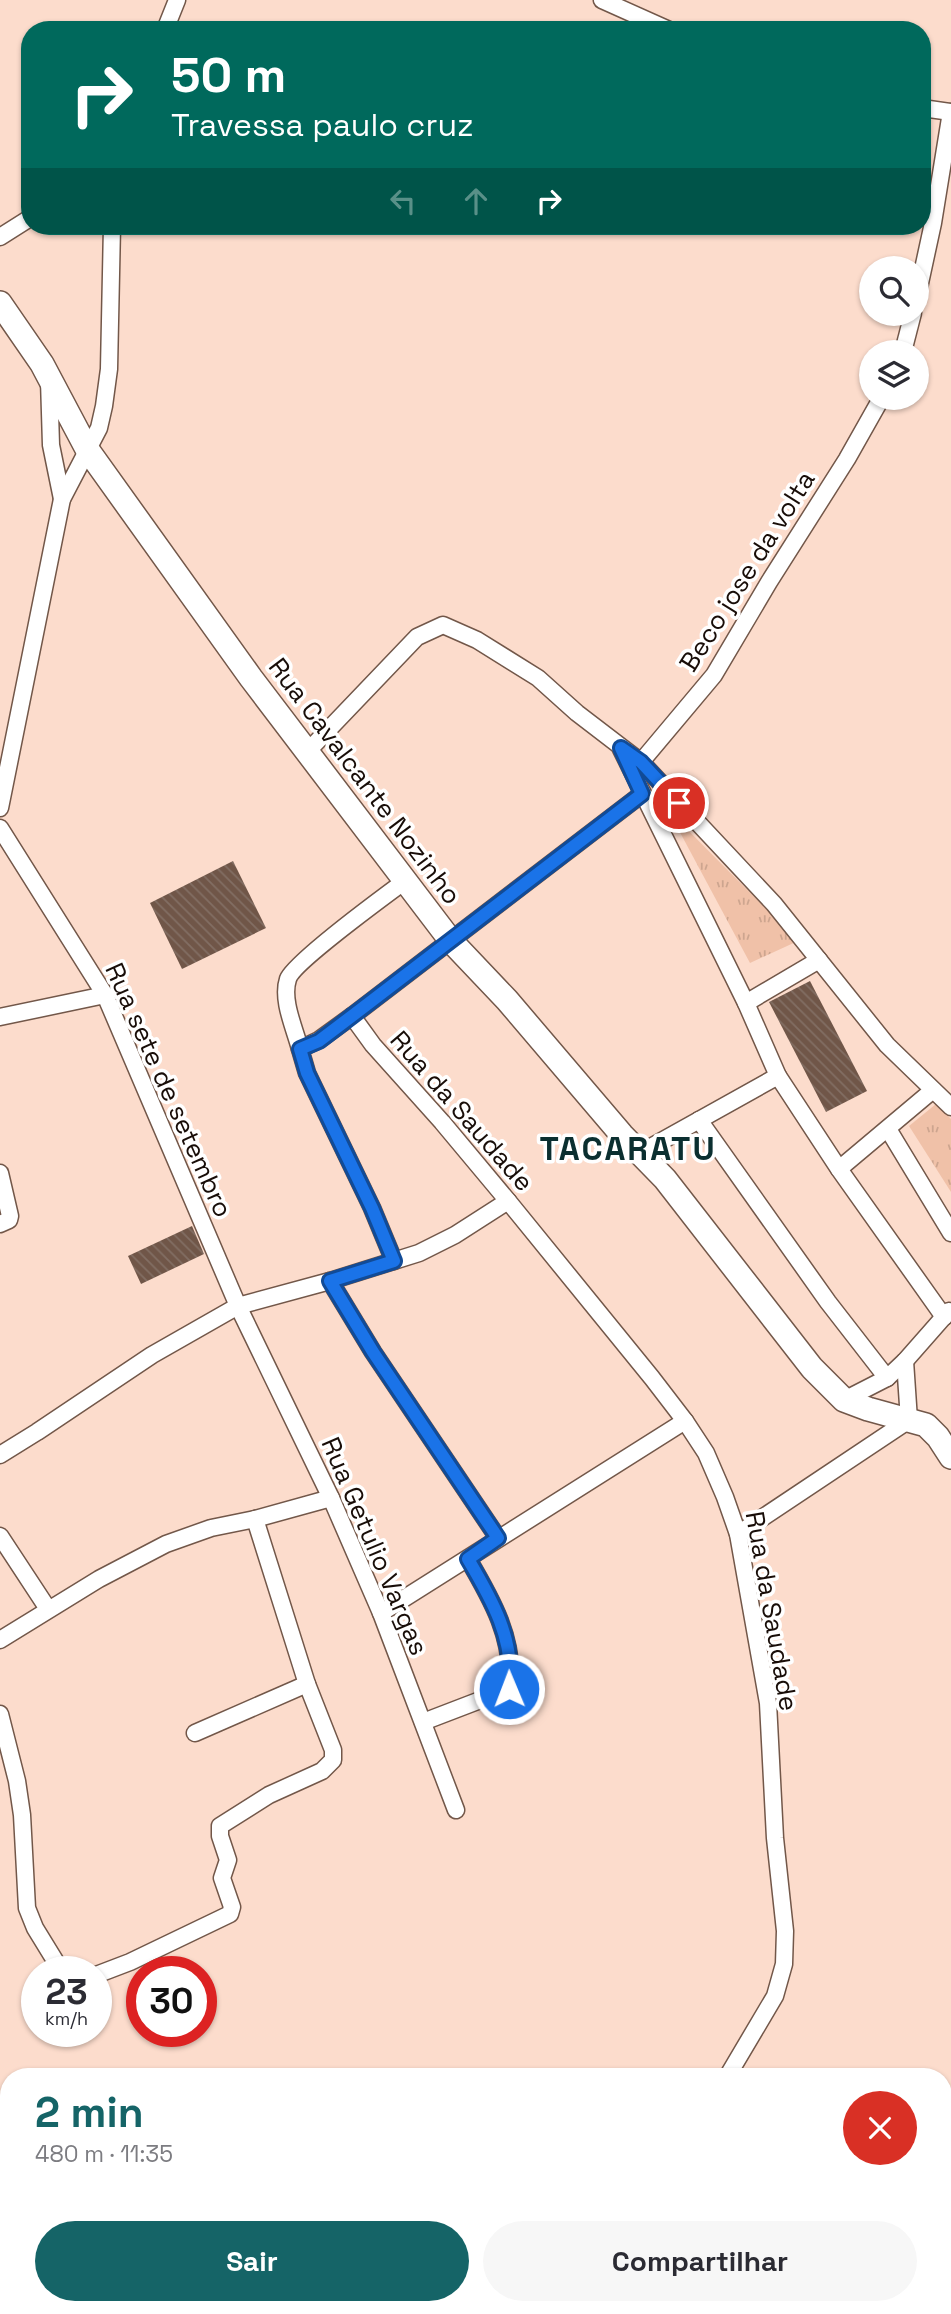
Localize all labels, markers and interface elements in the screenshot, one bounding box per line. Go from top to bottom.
text: 50 m [171,44,286,106]
icon: right [56,49,147,140]
text: Travessa paulo cruz [171,105,474,145]
icon: left [384,182,422,220]
icon: ahead [457,182,495,220]
icon: right [530,182,568,220]
map controls [859,256,929,410]
button: search [859,256,929,326]
button: layers [859,340,929,410]
street label: Beco jose da volta [672,464,822,678]
street label: Rua Cavalcante Nozinho [261,651,469,911]
pin [649,773,709,833]
icon: arrive [660,784,698,822]
street label: Rua sete de setembro [98,958,240,1222]
street label: Rua da Saudade [383,1024,541,1198]
district label: TACARATU [539,1128,717,1170]
street label: Rua Getulio Vargas [314,1432,436,1660]
street label: Rua da Saudade [738,1508,806,1714]
position arrow [472,1652,546,1726]
speed limit sign: 30 [126,1956,217,2047]
text: 23 [45,1970,88,2014]
text: km/h [45,2007,88,2030]
text: 2 min [35,2086,144,2139]
button: close [843,2091,917,2165]
text: 480 m · 11:35 [35,2139,173,2169]
button: Sair [35,2221,469,2301]
button: Compartilhar [483,2221,917,2301]

